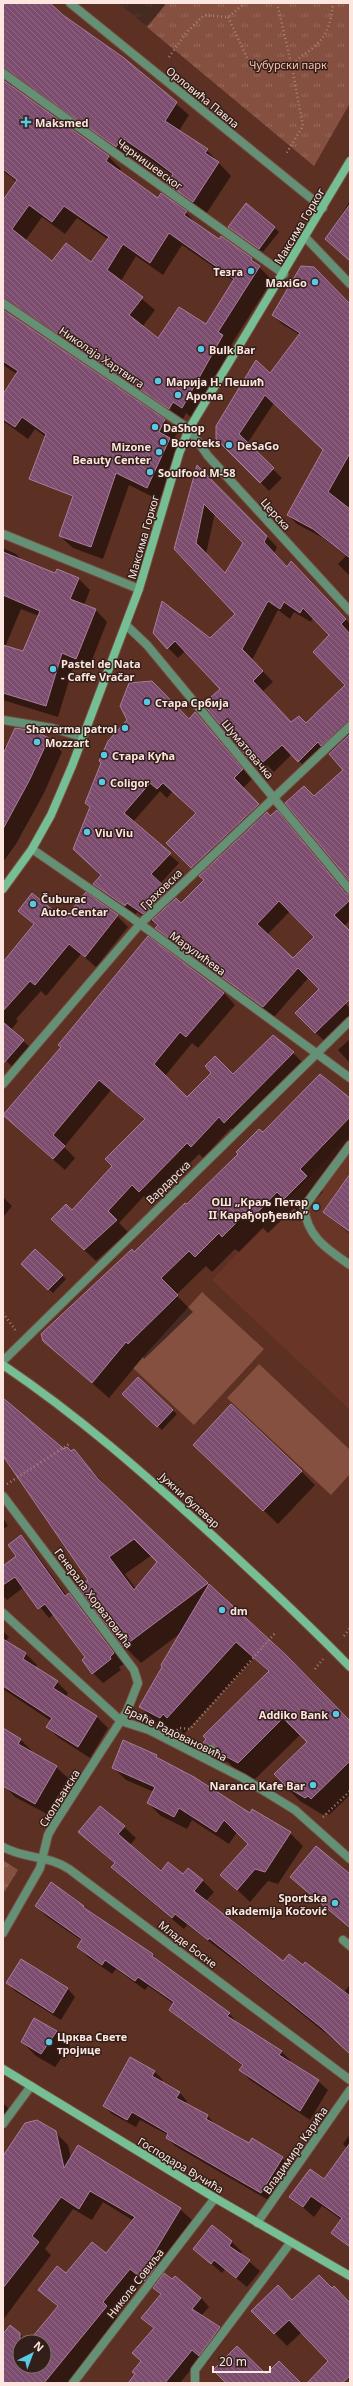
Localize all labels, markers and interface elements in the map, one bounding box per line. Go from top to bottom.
park label: Чубурски парк [249,57,327,72]
street label: Орловића Павла [163,63,243,131]
place label: Maksmed [35,115,89,130]
marker: Maksmed [20,116,32,128]
street label: Чернишевског [114,135,186,193]
street label: Максима Горког [270,185,328,267]
place label: Тезга [213,264,243,279]
marker: Тезга [246,266,256,276]
place label: MaxiGo [266,275,307,290]
marker: MaxiGo [310,277,320,287]
street label: Николаја Хартвига [56,323,148,391]
place label: Bulk Bar [209,342,255,357]
marker: Bulk Bar [196,344,206,354]
place label: Марија Н. Пешић [166,374,264,389]
marker: Марија Н. Пешић [153,376,163,386]
place label: Арома [186,388,223,403]
marker: Арома [173,390,183,400]
place label: DaShop [163,420,205,435]
marker: DaShop [150,422,160,432]
place label: Boroteks [171,435,221,450]
marker: Boroteks [158,437,168,447]
place label: DeSaGo [237,438,279,453]
place label: Mizone Beauty Center [72,439,151,467]
marker: DeSaGo [224,440,234,450]
marker: Mizone Beauty Center [154,447,164,457]
place label: Soulfood M-58 [158,465,236,480]
marker: Soulfood M-58 [145,467,155,477]
street label: Максима Горког [124,493,162,581]
street label: Церска [258,495,294,533]
place label: Pastel de Nata - Caffe Vračar [61,656,141,684]
marker: Pastel de Nata - Caffe Vračar [48,664,58,674]
place label: Стара Србија [155,695,229,710]
marker: Стара Србија [142,697,152,707]
street label: Шуматовачка [219,716,277,782]
place label: Shavarma patrol [26,721,117,736]
marker: Shavarma patrol [120,723,130,733]
place label: Mozzart [45,735,89,750]
marker: Mozzart [32,737,42,747]
place label: Стара Кућа [112,748,175,763]
marker: Стара Кућа [99,750,109,760]
place label: Coligor [110,775,149,790]
marker: Coligor [97,777,107,787]
place label: Viu Viu [95,825,133,840]
marker: Viu Viu [82,827,92,837]
street label: Граховска [137,865,185,913]
place label: Čuburac Auto-Centar [41,891,108,919]
marker: Čuburac Auto-Centar [28,899,38,909]
street label: Марулићева [167,928,229,978]
street label: Вардарска [142,1157,194,1207]
place label: ОШ „Краљ Петар II Карађорђевић” [208,1194,308,1222]
marker: ОШ „Краљ Петар II Карађорђевић” [311,1202,321,1212]
street label: Јужни булевар [156,1468,224,1531]
street label: Генерала Хорватовића [51,1545,137,1651]
place label: dm [230,1603,248,1618]
marker: dm [217,1605,227,1615]
street label: Браће Радовановића [122,1702,230,1764]
place label: Addiko Bank [259,1707,328,1722]
marker: Addiko Bank [331,1709,341,1719]
street label: Скопљанска [35,1766,83,1830]
place label: Naranca Kafe Bar [210,1778,305,1793]
marker: Naranca Kafe Bar [308,1780,318,1790]
place label: Sportska akademija Kočović [225,1890,327,1918]
marker: Sportska akademija Kočović [330,1898,340,1908]
street label: Младе Босне [156,1917,220,1971]
place label: Црква Свете тројице [57,2029,127,2057]
marker: Црква Свете тројице [44,2037,54,2047]
street label: Владимира Карића [259,2103,331,2197]
street label: Господара Вучића [135,2133,227,2197]
street label: Николе Совиља [103,2245,167,2321]
north arrow [12,2334,52,2374]
text: N [31,2338,47,2355]
scale bar [213,2348,270,2374]
text: 20 m [219,2353,247,2370]

